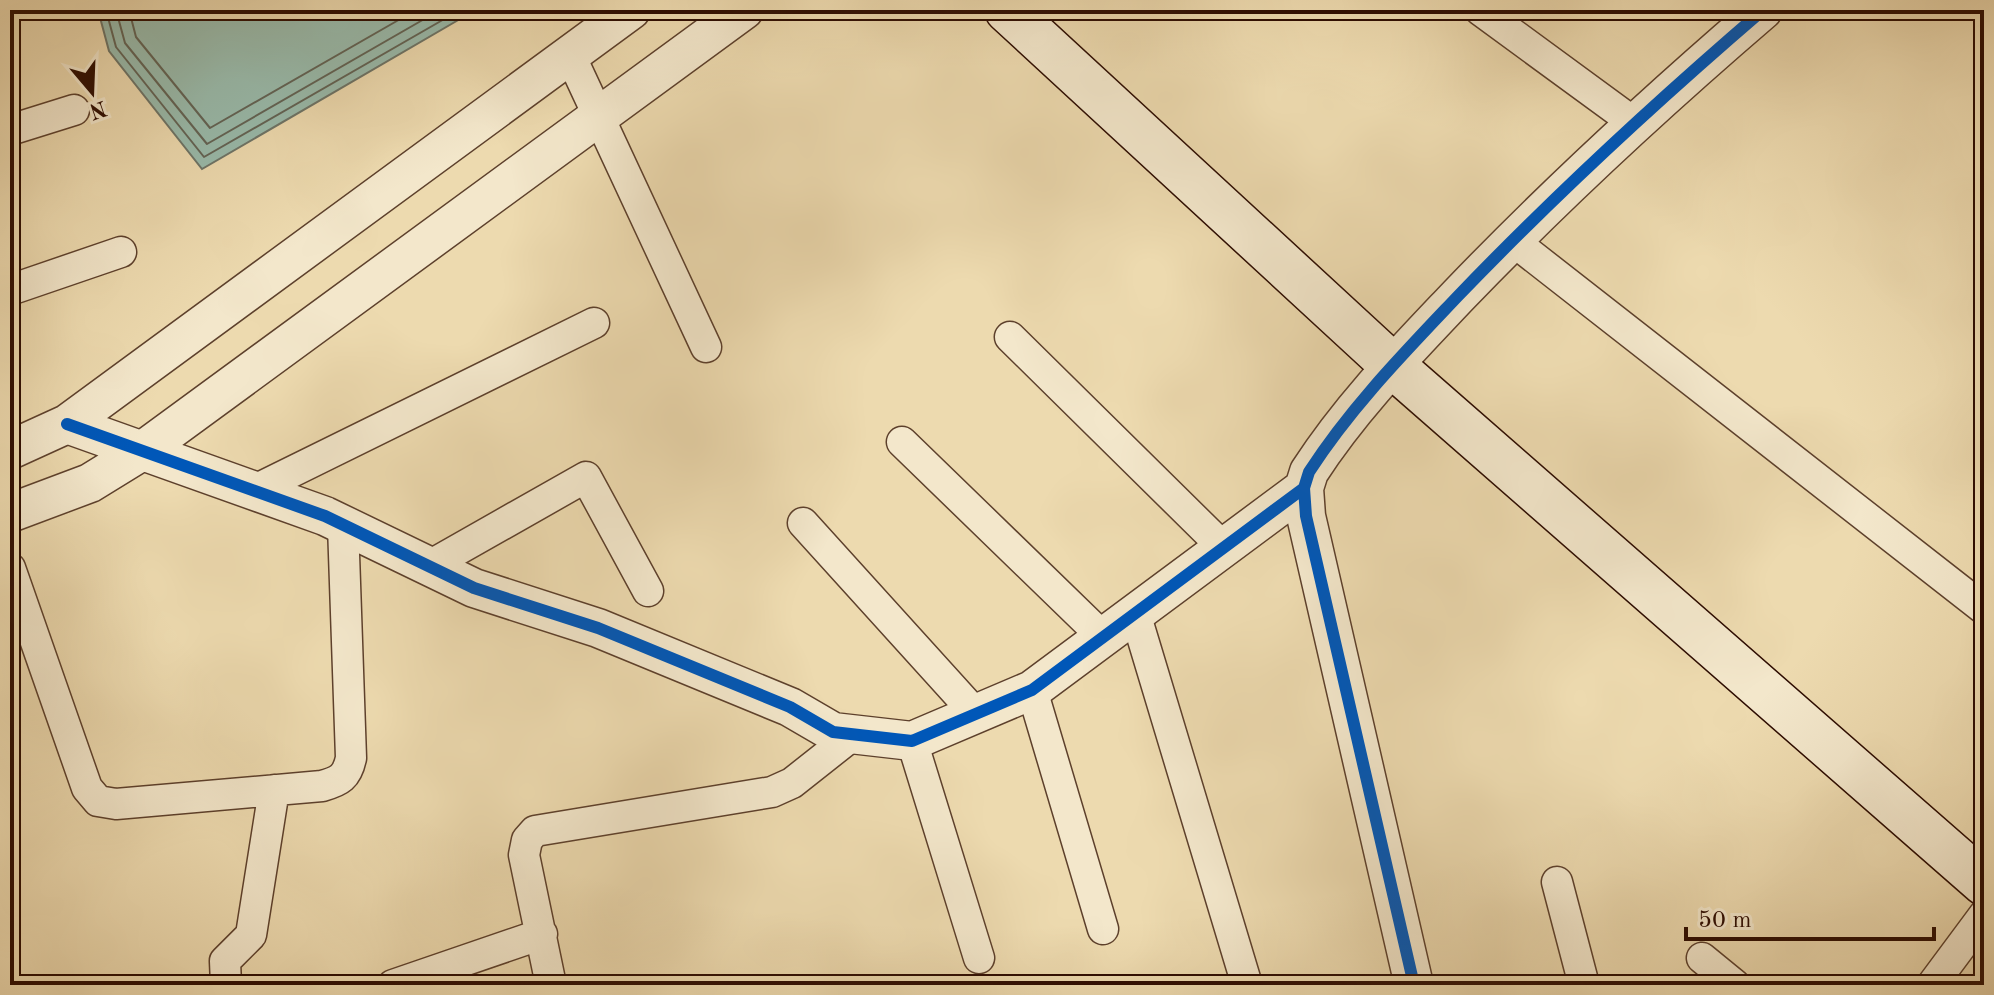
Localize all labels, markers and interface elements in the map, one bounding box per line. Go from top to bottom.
north arrow [52,52,132,132]
text: N [86,96,109,122]
scale bar [1686,891,1934,941]
text: 50 m [1698,909,1752,933]

